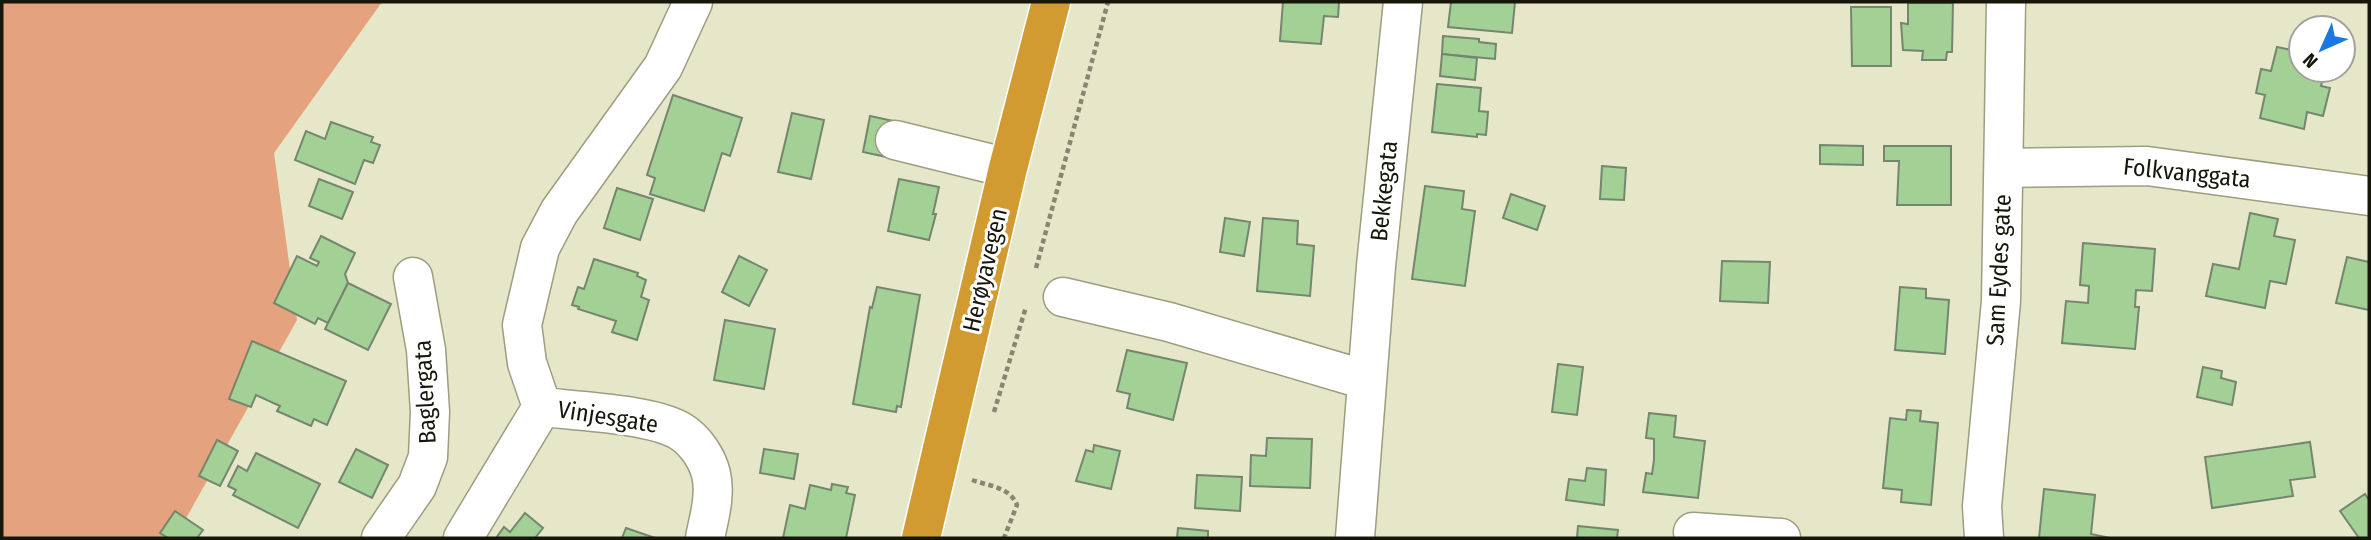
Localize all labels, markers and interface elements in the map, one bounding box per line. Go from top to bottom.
north arrow [2287,14,2357,84]
text: N [2298,49,2322,73]
street label: Bekkegata [1365,139,1403,243]
street label: Folkvanggata [2122,152,2252,194]
street label: Sam Eydes gate [1981,194,2017,346]
street label: Herøyavegen [957,205,1013,335]
street label: Baglergata [408,339,442,445]
street label: Vinjesgate [556,395,660,439]

